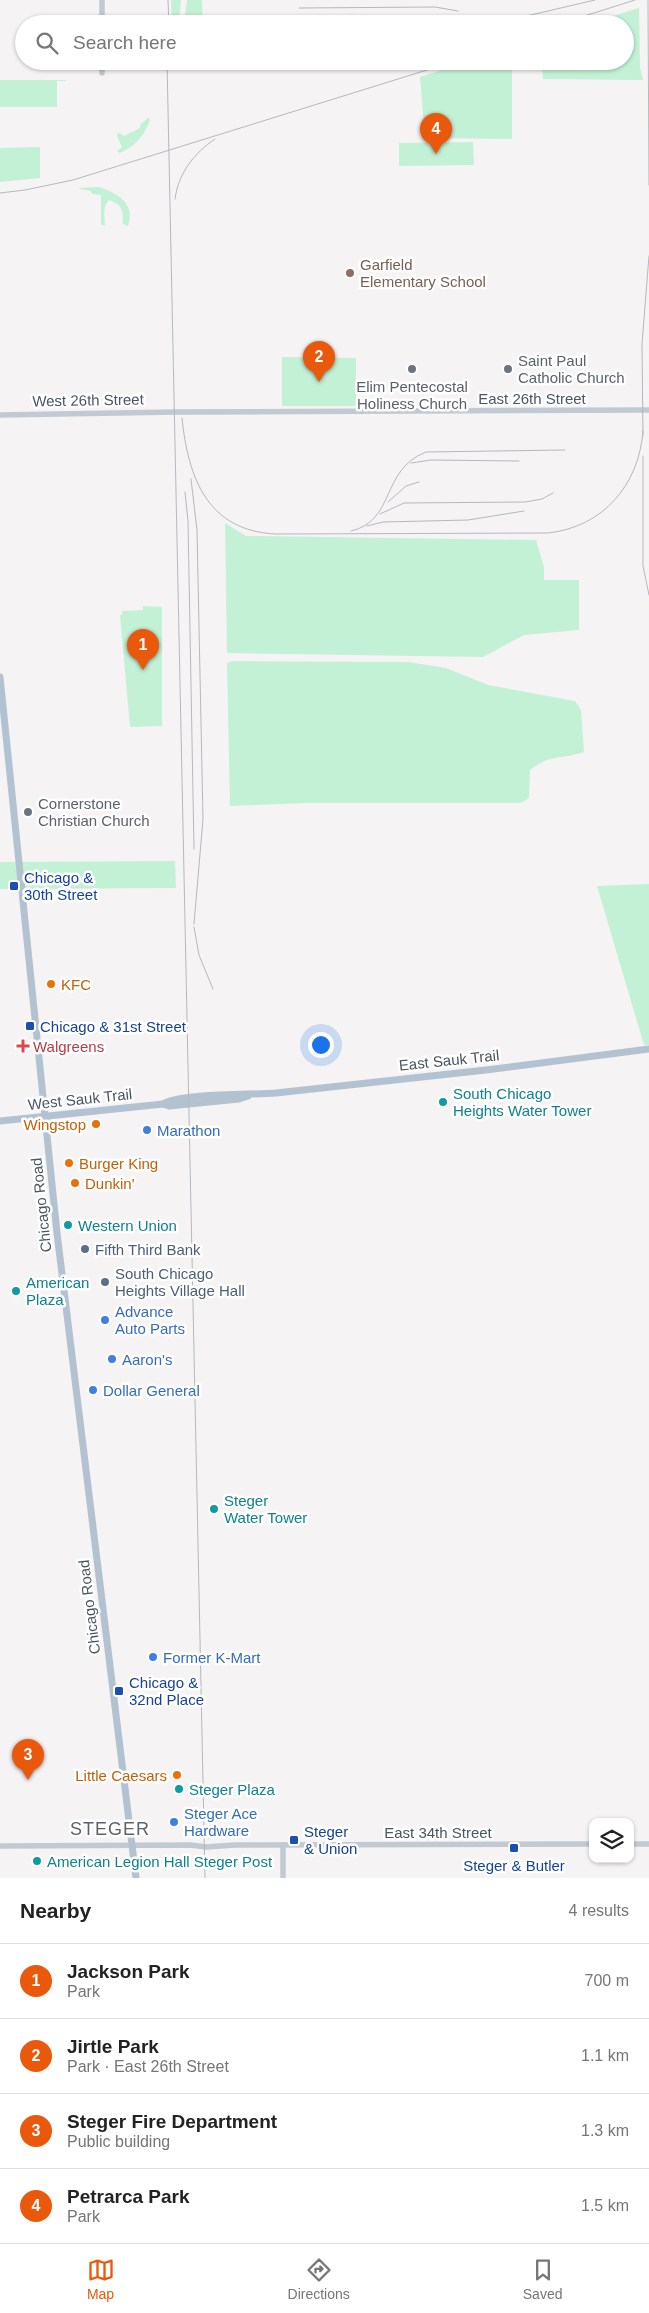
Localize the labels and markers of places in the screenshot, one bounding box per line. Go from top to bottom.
pin: 4 [420,113,452,154]
place label: Garfield Elementary School [360,256,486,290]
marker: Garfield Elementary School [344,267,356,279]
pin: 2 [303,341,335,382]
place label: Saint Paul Catholic Church [518,352,625,386]
marker: Elim Pentecostal Holiness Church [406,363,418,375]
marker: Saint Paul Catholic Church [502,363,514,375]
place label: Elim Pentecostal Holiness Church [356,378,468,412]
pin: 1 [127,629,159,670]
place label: Cornerstone Christian Church [38,795,150,829]
marker: Cornerstone Christian Church [22,806,34,818]
place label: Chicago & 30th Street [24,869,98,903]
marker: Chicago & 30th Street [8,880,20,892]
place label: KFC [61,976,91,993]
marker: KFC [45,978,57,990]
place label: Chicago & 31st Street [40,1018,187,1035]
marker: Chicago & 31st Street [24,1020,36,1032]
place label: Walgreens [33,1038,104,1055]
marker: Walgreens [17,1040,29,1052]
place label: South Chicago Heights Water Tower [453,1085,591,1119]
marker: South Chicago Heights Water Tower [437,1096,449,1108]
place label: Wingstop [23,1116,86,1133]
marker: Wingstop [90,1118,102,1130]
place label: Marathon [157,1122,220,1139]
marker: Marathon [141,1124,153,1136]
place label: Burger King [79,1155,158,1172]
marker: Burger King [63,1157,75,1169]
place label: Dunkin' [85,1175,135,1192]
marker: Dunkin' [69,1177,81,1189]
place label: Western Union [78,1217,177,1234]
marker: Western Union [62,1219,74,1231]
place label: Fifth Third Bank [95,1241,201,1258]
marker: Fifth Third Bank [79,1243,91,1255]
place label: South Chicago Heights Village Hall [115,1265,245,1299]
place label: American Plaza [26,1274,89,1308]
marker: South Chicago Heights Village Hall [99,1276,111,1288]
marker: American Plaza [10,1285,22,1297]
place label: Advance Auto Parts [115,1303,185,1337]
marker: Advance Auto Parts [99,1314,111,1326]
place label: Aaron's [122,1351,172,1368]
marker: Aaron's [106,1353,118,1365]
place label: Dollar General [103,1382,200,1399]
marker: Dollar General [87,1384,99,1396]
place label: Steger Water Tower [224,1492,307,1526]
marker: Steger Water Tower [208,1503,220,1515]
place label: Former K-Mart [163,1649,261,1666]
marker: Former K-Mart [147,1651,159,1663]
place label: Chicago & 32nd Place [129,1674,204,1708]
marker: Chicago & 32nd Place [113,1685,125,1697]
pin: 3 [12,1739,44,1780]
place label: Little Caesars [75,1767,167,1784]
marker: Little Caesars [171,1769,183,1781]
place label: Steger Plaza [189,1781,276,1798]
marker: Steger Plaza [173,1783,185,1795]
place label: Steger Ace Hardware [184,1805,257,1839]
marker: Steger Ace Hardware [168,1816,180,1828]
place label: Steger & Union [304,1823,357,1857]
marker: Steger & Union [288,1834,300,1846]
marker: Steger & Butler [508,1842,520,1854]
place label: American Legion Hall Steger Post [47,1853,273,1870]
marker: American Legion Hall Steger Post [31,1855,43,1867]
place label: Steger & Butler [463,1857,565,1874]

